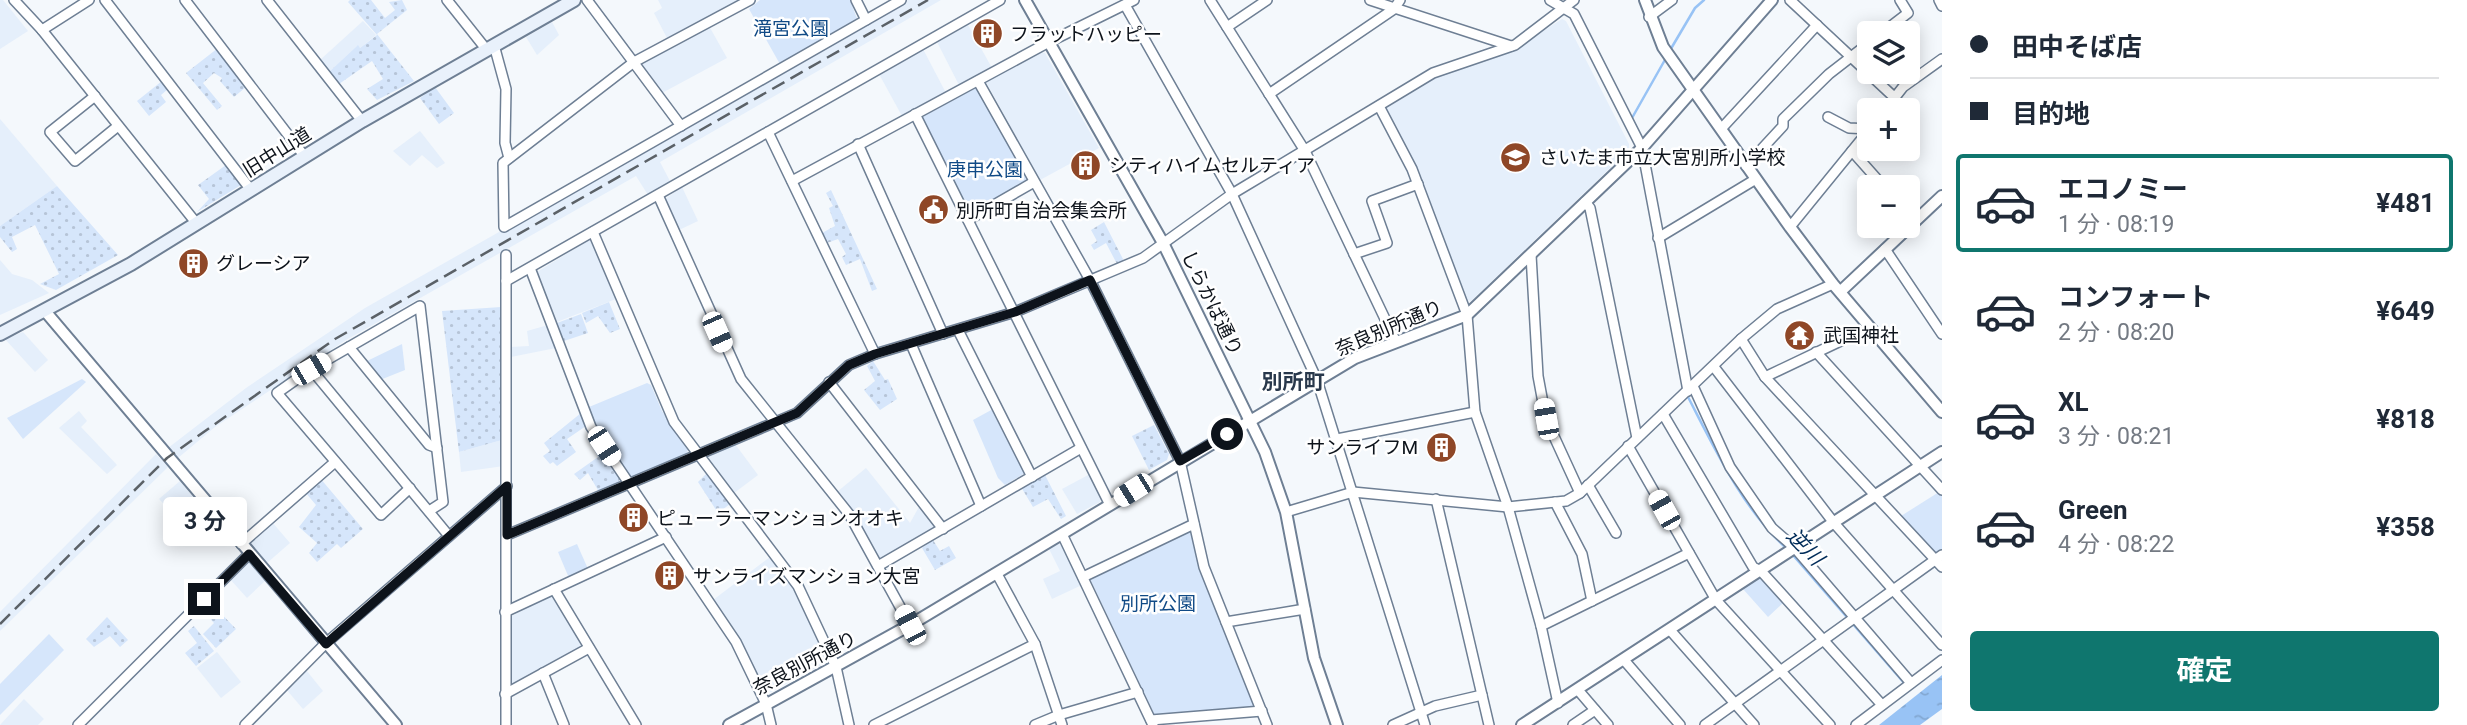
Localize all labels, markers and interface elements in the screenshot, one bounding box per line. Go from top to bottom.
park label: 滝宮公園 [753,17,829,40]
building icon: フラットハッピー [970,17,1004,51]
map controls [1857,21,1920,238]
button: layers [1857,21,1920,84]
place label: フラットハッピー [1010,23,1162,46]
text: 田中そば店 [2012,32,2142,62]
button: + [1857,98,1920,161]
text: 目的地 [2012,99,2090,129]
street label: 旧中山道 [239,122,315,182]
school or university icon: さいたま市立大宮別所小学校 [1499,140,1533,174]
place label: さいたま市立大宮別所小学校 [1539,146,1785,169]
building icon: シティハイムセルティア [1069,148,1103,182]
place label: シティハイムセルティア [1109,154,1315,177]
park label: 庚申公園 [947,158,1023,181]
icon: car [1974,172,2037,235]
text: エコノミー [2058,174,2188,204]
button: − [1857,175,1920,238]
text: ¥481 [2376,188,2435,218]
public building icon: 別所町自治会集会所 [916,193,950,227]
place label: 別所町自治会集会所 [956,199,1127,222]
text: 1 分 · 08:19 [2058,211,2174,238]
building icon: グレーシア [176,246,210,280]
street label: しらかば通り [1177,247,1247,359]
place label: グレーシア [216,252,311,275]
icon: car [1974,280,2037,343]
text: コンフォート [2058,282,2213,312]
street label: 奈良別所通り [1332,295,1446,361]
text: ¥649 [2376,296,2435,326]
car [699,309,736,355]
temple icon: 武国神社 [1783,318,1817,352]
text: 2 分 · 08:20 [2058,319,2174,346]
place label: 武国神社 [1823,324,1899,347]
car [288,349,335,389]
district label: 別所町 [1262,370,1325,394]
text: XL [2058,387,2089,417]
icon: car [1974,388,2037,451]
car [1533,396,1560,442]
text: ¥818 [2376,404,2435,434]
route start [1211,418,1243,450]
car [584,423,625,469]
text: 3 分 · 08:21 [2058,423,2174,450]
building icon: サンライフM [1424,430,1458,464]
place label: サンライフM [1306,436,1418,459]
car [1110,470,1157,510]
car [1645,487,1684,533]
text: Green [2058,495,2128,525]
icon: car [1974,496,2037,559]
callout: 3 分 [162,498,246,546]
building icon: ピューラーマンションオオキ [617,501,651,535]
place label: ピューラーマンションオオキ [657,507,904,530]
text: 3 分 [184,508,226,535]
text: ¥358 [2376,512,2435,542]
water label: 逆川 [1782,524,1830,572]
text: 4 分 · 08:22 [2058,531,2174,558]
building icon: サンライズマンション大宮 [653,559,687,593]
place label: サンライズマンション大宮 [693,565,920,588]
route end [188,583,220,615]
park label: 別所公園 [1120,592,1196,615]
car [891,602,930,648]
street label: 奈良別所通り [749,626,861,700]
button: 確定 [1970,631,2439,711]

